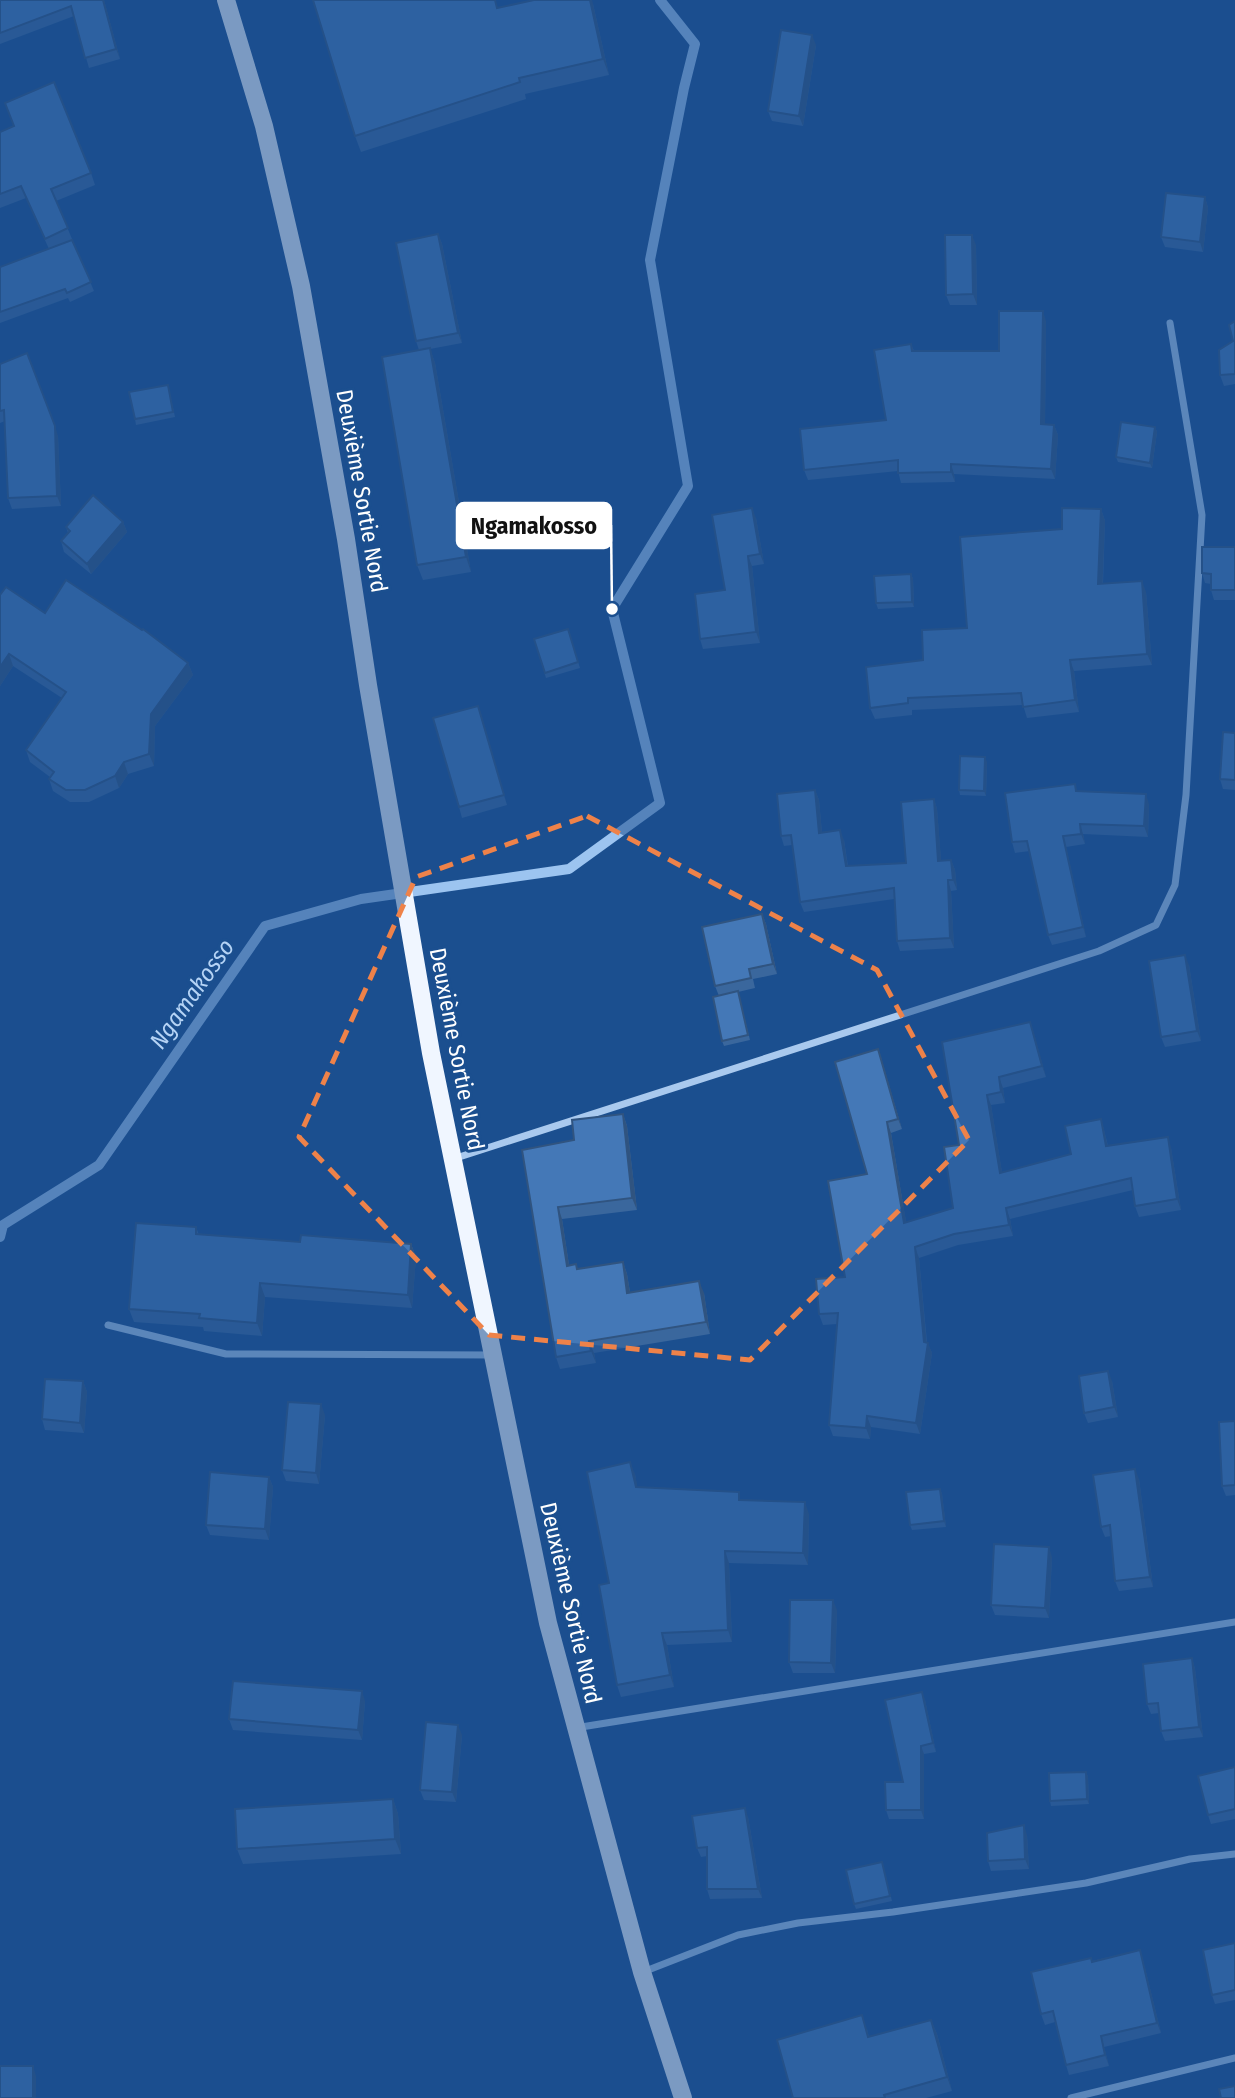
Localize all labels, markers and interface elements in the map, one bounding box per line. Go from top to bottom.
street label: Deuxième Sortie Nord [330,387,394,595]
callout: Ngamakosso [457,503,611,548]
text: Ngamakosso [471,512,597,540]
water label: Ngamakosso [144,934,240,1054]
street label: Deuxième Sortie Nord [424,945,490,1153]
street label: Deuxième Sortie Nord [534,1500,608,1706]

